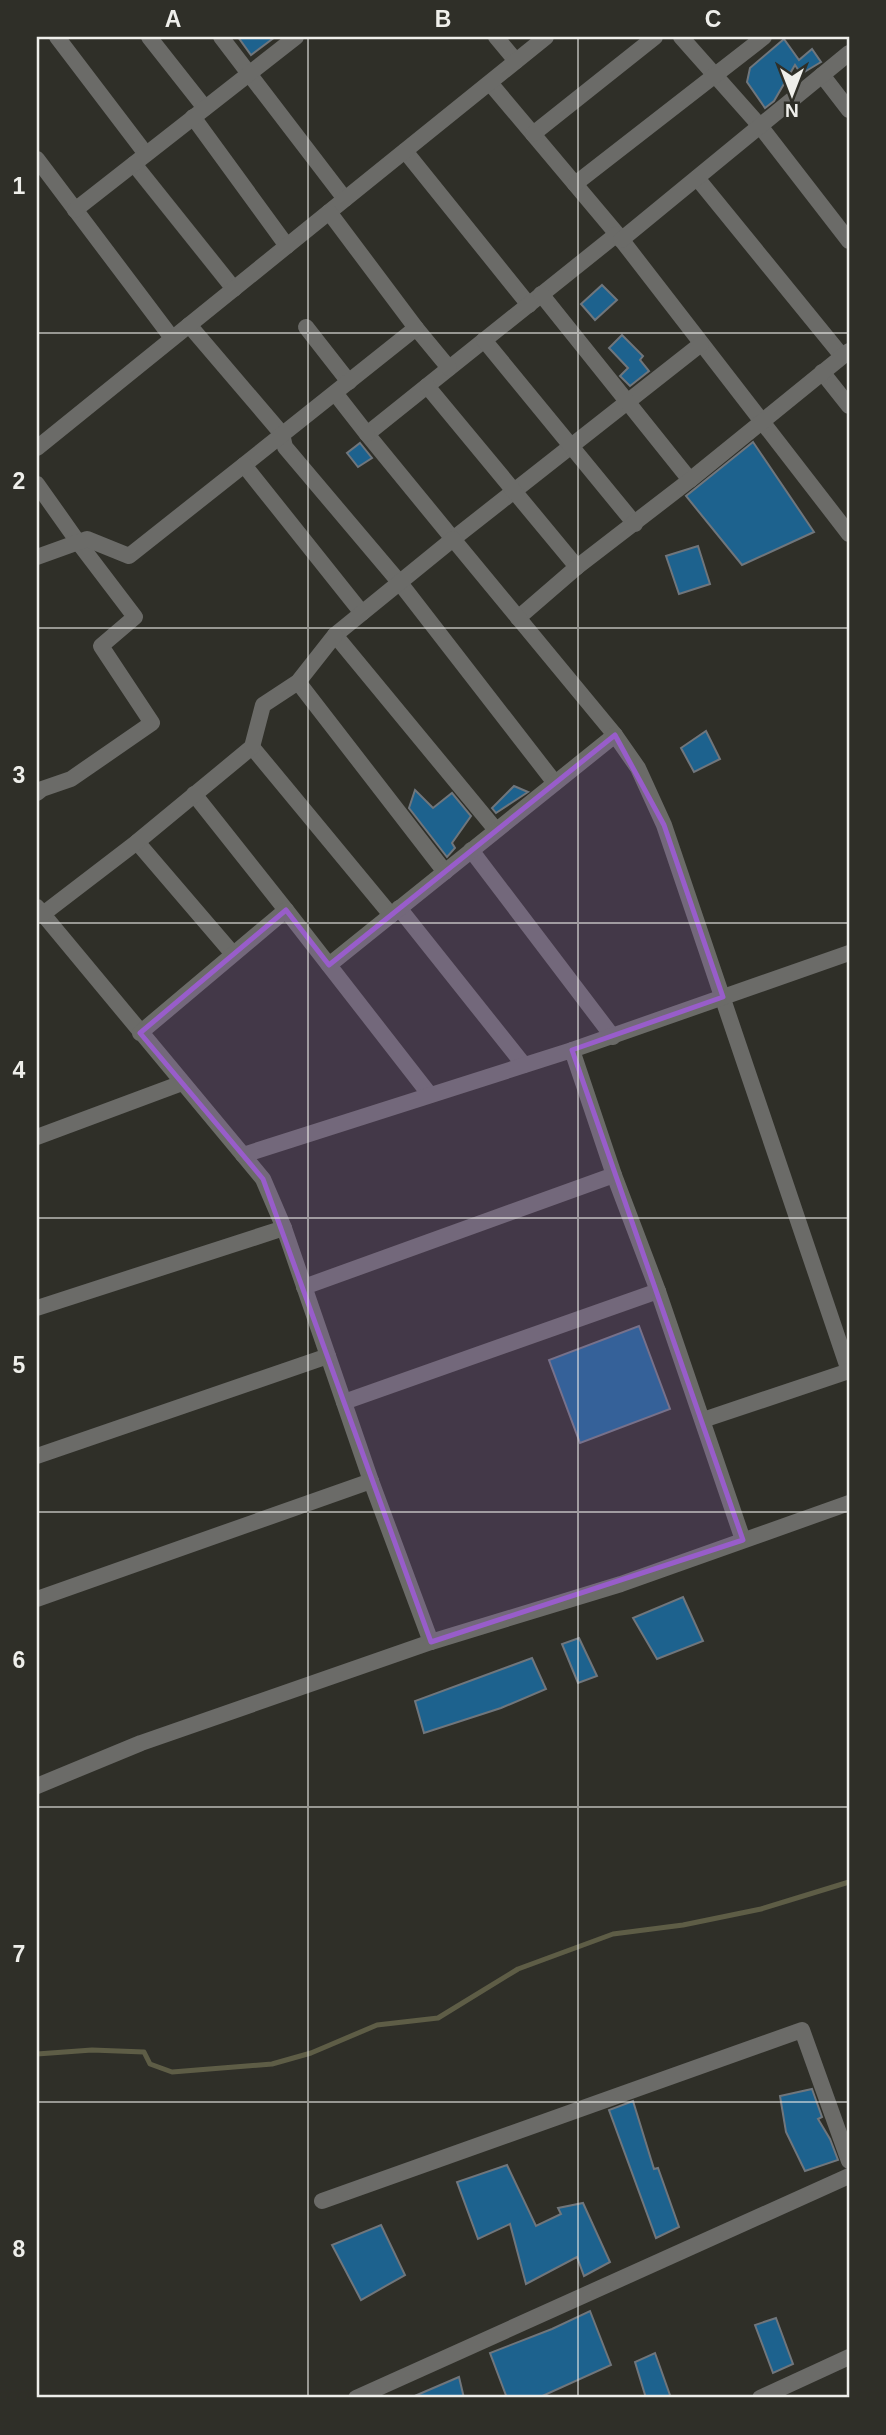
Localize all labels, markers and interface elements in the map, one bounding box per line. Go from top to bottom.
text: A [165,6,181,32]
text: B [435,6,451,32]
text: C [705,6,721,32]
north arrow [756,60,826,130]
text: N [785,100,799,121]
text: 1 [13,173,26,199]
text: 2 [13,468,25,494]
text: 3 [13,762,25,788]
text: 4 [13,1057,26,1083]
text: 5 [13,1352,26,1378]
text: 6 [13,1647,25,1673]
text: 7 [13,1941,25,1967]
text: 8 [13,2236,26,2262]

